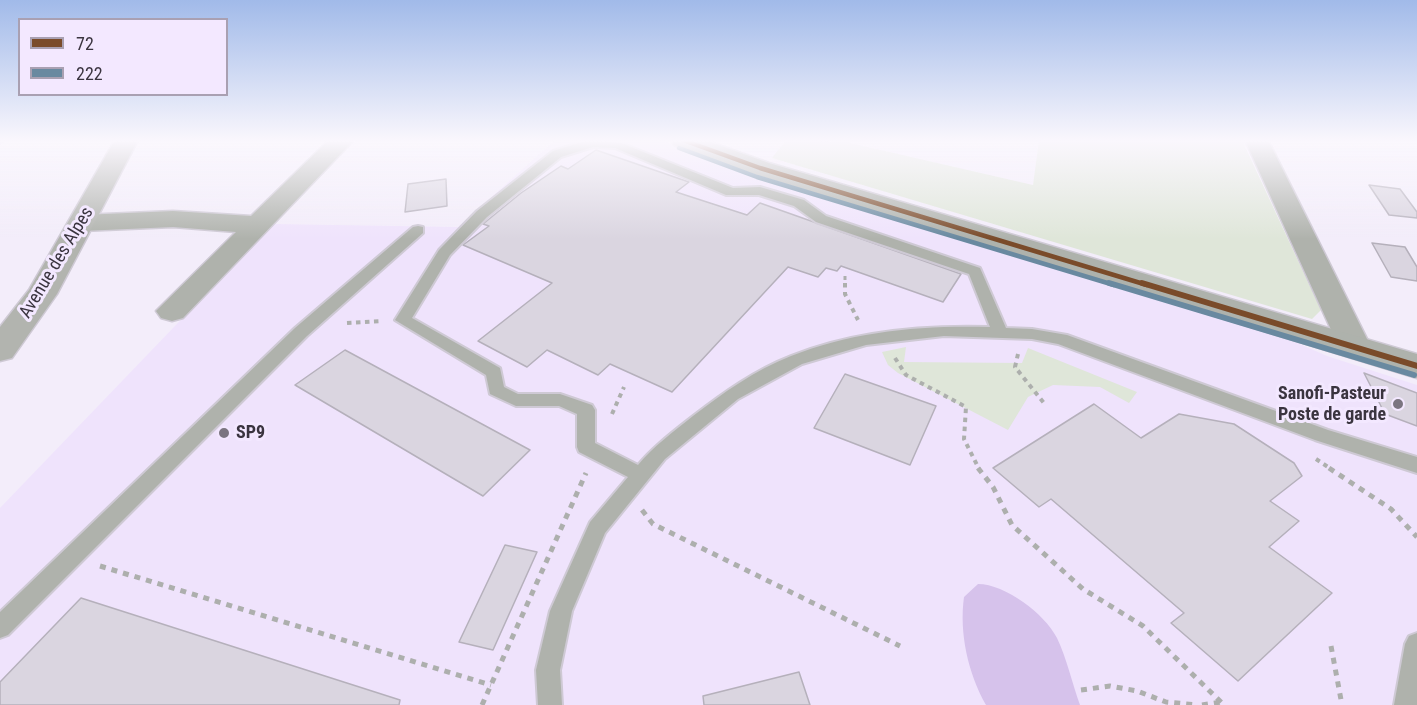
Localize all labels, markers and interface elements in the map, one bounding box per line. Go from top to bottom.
legend [18,18,228,96]
text: 72 [76,33,94,54]
text: 222 [76,63,103,84]
street label: Avenue des Alpes [15,204,99,322]
place label: Sanofi-Pasteur Poste de garde [1278,383,1386,426]
marker: Sanofi-Pasteur Poste de garde [1391,397,1405,411]
place label: SP9 [236,422,265,444]
marker: SP9 [217,426,231,440]

